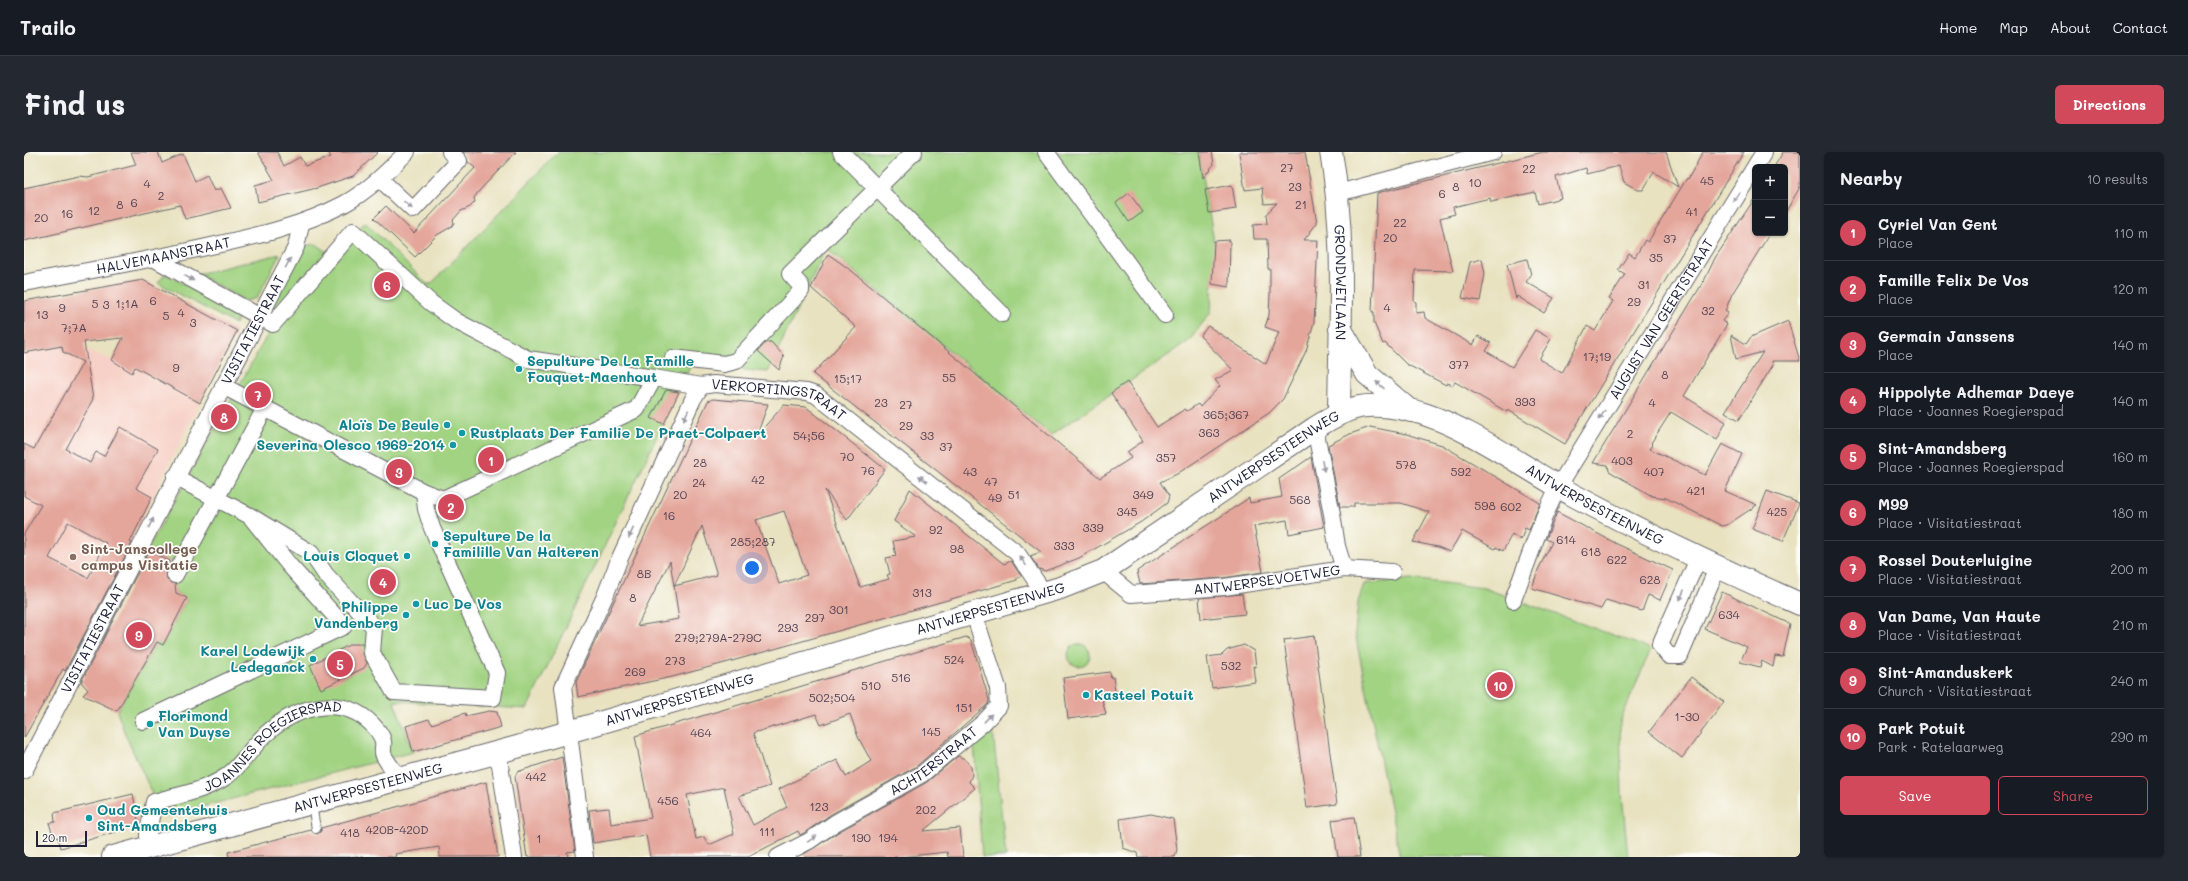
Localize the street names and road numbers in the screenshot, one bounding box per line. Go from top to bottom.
street label: GRONDWETLAAN [1330,224,1351,341]
street label: HALVEMAANSTRAAT [94,232,233,278]
street label: AUGUST VAN GEERTSTRAAT [1604,235,1718,403]
street label: VISITATIESTRAAT [216,272,289,388]
street label: VERKORTINGSTRAAT [711,374,851,424]
street label: ANTWERPSESTEENWEG [1204,406,1343,507]
street label: ANTWERPSESTEENWEG [1522,459,1667,549]
street label: ANTWERPSEVOETWEG [1193,560,1342,598]
street label: ANTWERPSESTEENWEG [913,577,1067,639]
street label: VISITATIESTRAAT [56,580,129,696]
street label: ANTWERPSESTEENWEG [603,668,756,730]
street label: JOANNES ROEGIERSPAD [201,696,343,796]
street label: ACHTERSTRAAT [886,722,981,800]
street label: ANTWERPSESTEENWEG [291,758,445,817]

